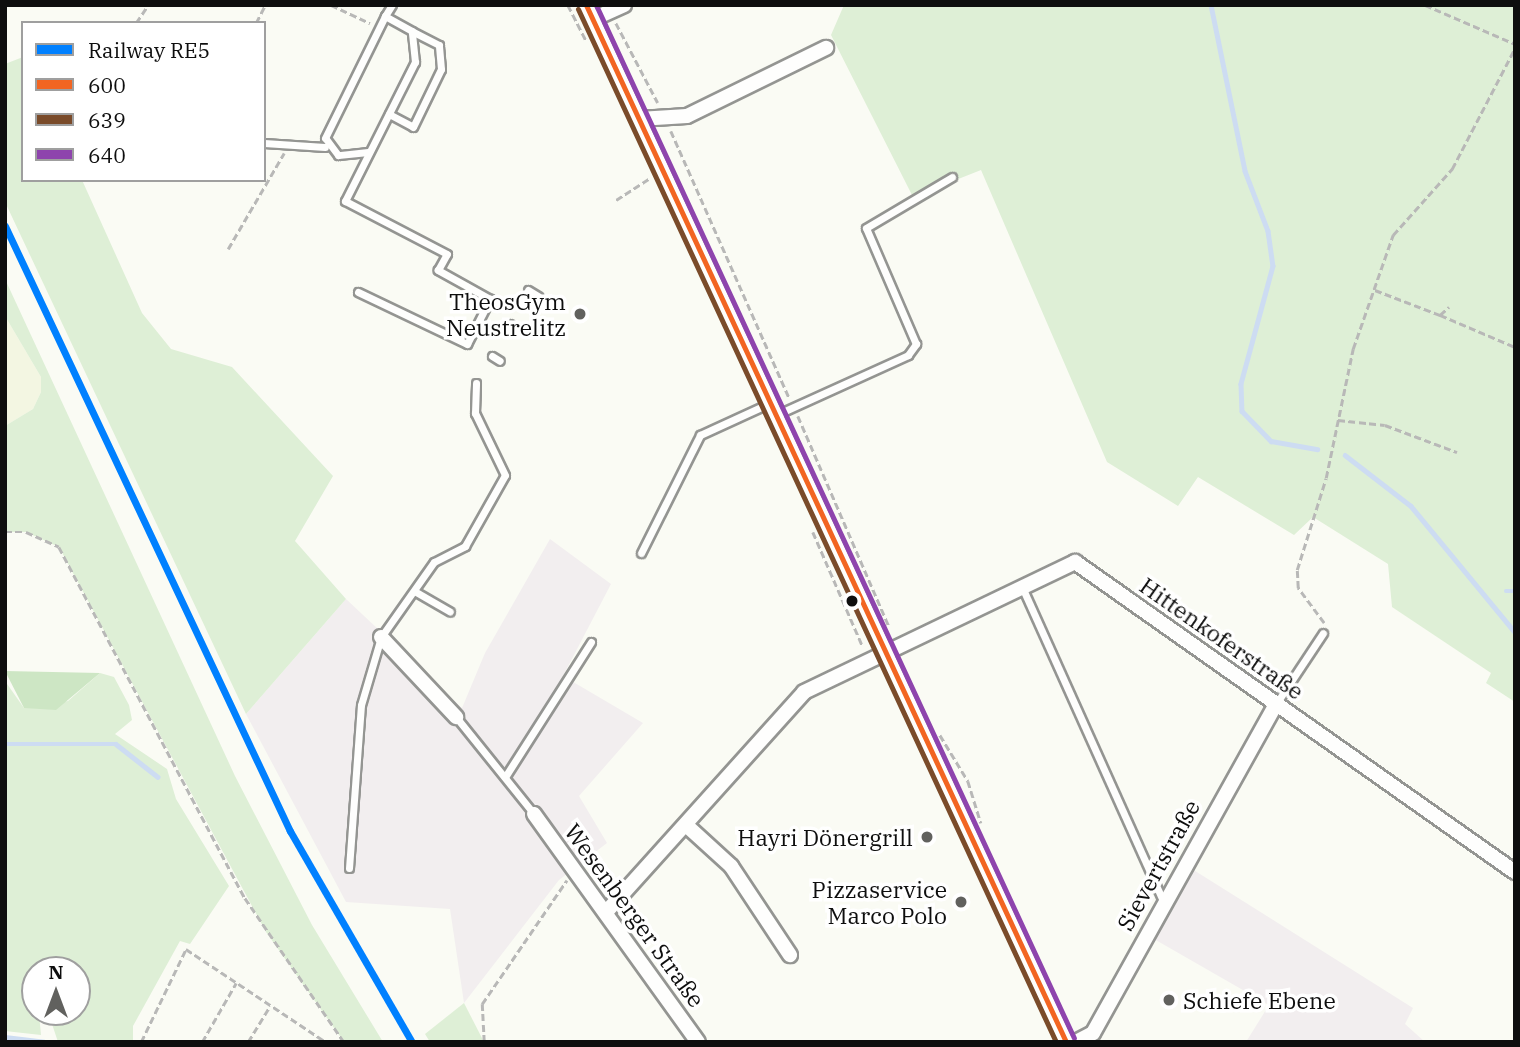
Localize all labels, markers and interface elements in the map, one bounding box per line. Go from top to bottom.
legend [21,21,266,182]
text: Railway RE5 [88,36,210,64]
text: 600 [88,71,126,99]
text: 639 [88,106,126,134]
text: 640 [88,141,126,169]
place label: TheosGym Neustrelitz [446,287,566,341]
marker: TheosGym Neustrelitz [572,306,588,322]
street label: Hittenkoferstraße [1135,571,1309,705]
unlabelled marker [845,594,859,608]
street label: Sievertstraße [1111,795,1205,935]
street label: Wesenberger Straße [559,818,711,1012]
place label: Hayri Dönergrill [737,823,913,851]
marker: Hayri Dönergrill [919,829,935,845]
place label: Pizzaservice Marco Polo [812,875,947,929]
marker: Pizzaservice Marco Polo [953,894,969,910]
north arrow [21,956,91,1026]
text: N [48,960,64,984]
place label: Schiefe Ebene [1183,986,1336,1014]
marker: Schiefe Ebene [1161,992,1177,1008]

